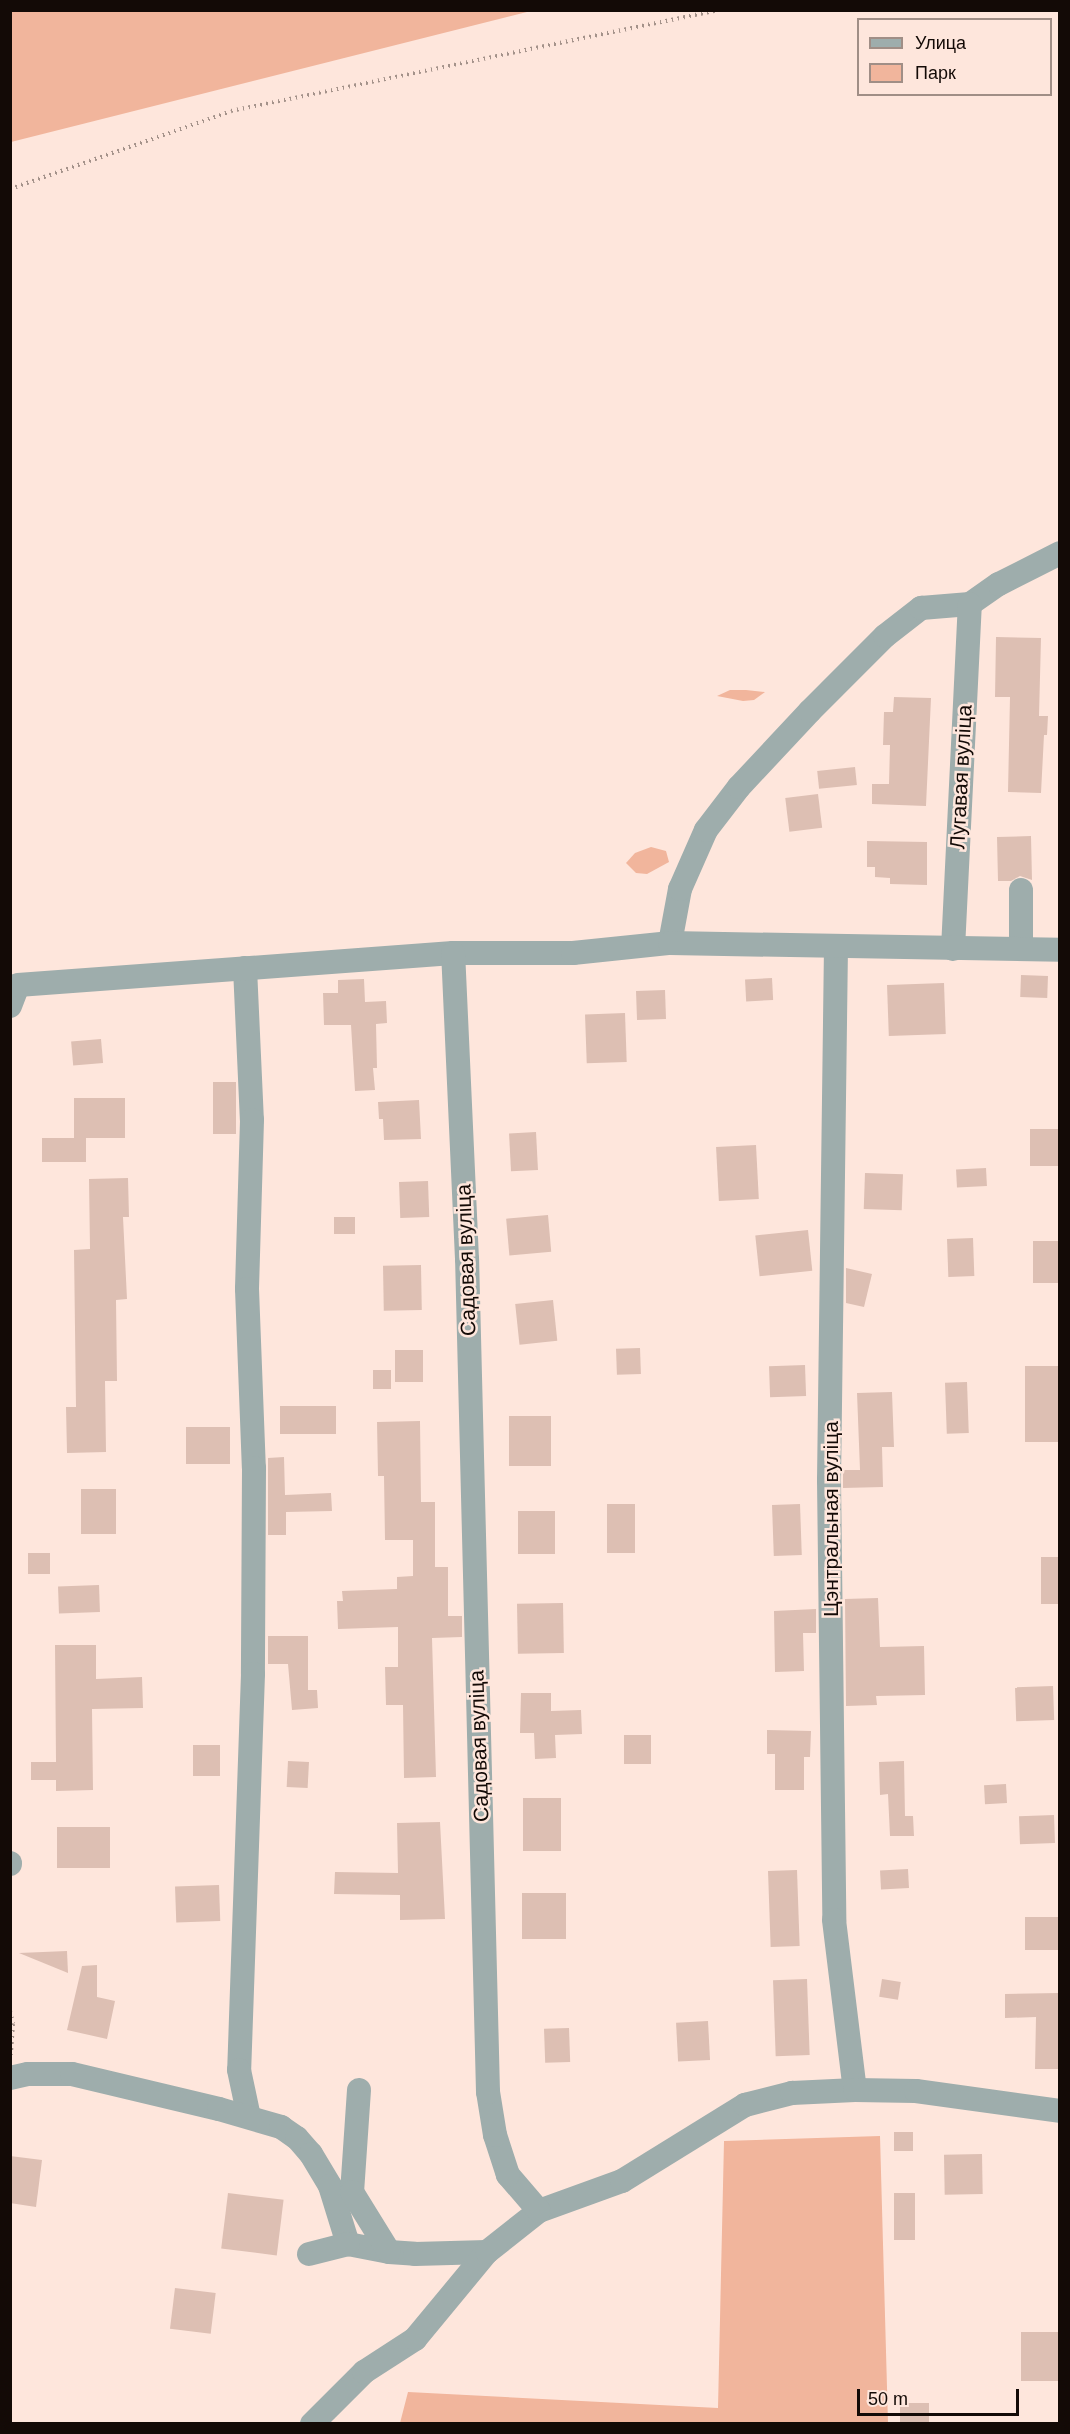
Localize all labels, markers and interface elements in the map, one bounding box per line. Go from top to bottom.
legend [857,18,1052,96]
text: Улица [915,33,966,53]
text: Парк [915,63,956,83]
street label: Лугавая вуліца [945,704,977,850]
street label: Садовая вуліца [451,1184,481,1336]
street label: Цэнтральная вуліца [818,1421,844,1617]
street label: Садовая вуліца [464,1670,494,1822]
scale bar [860,2377,1022,2415]
text: 50 m [868,2389,908,2409]

